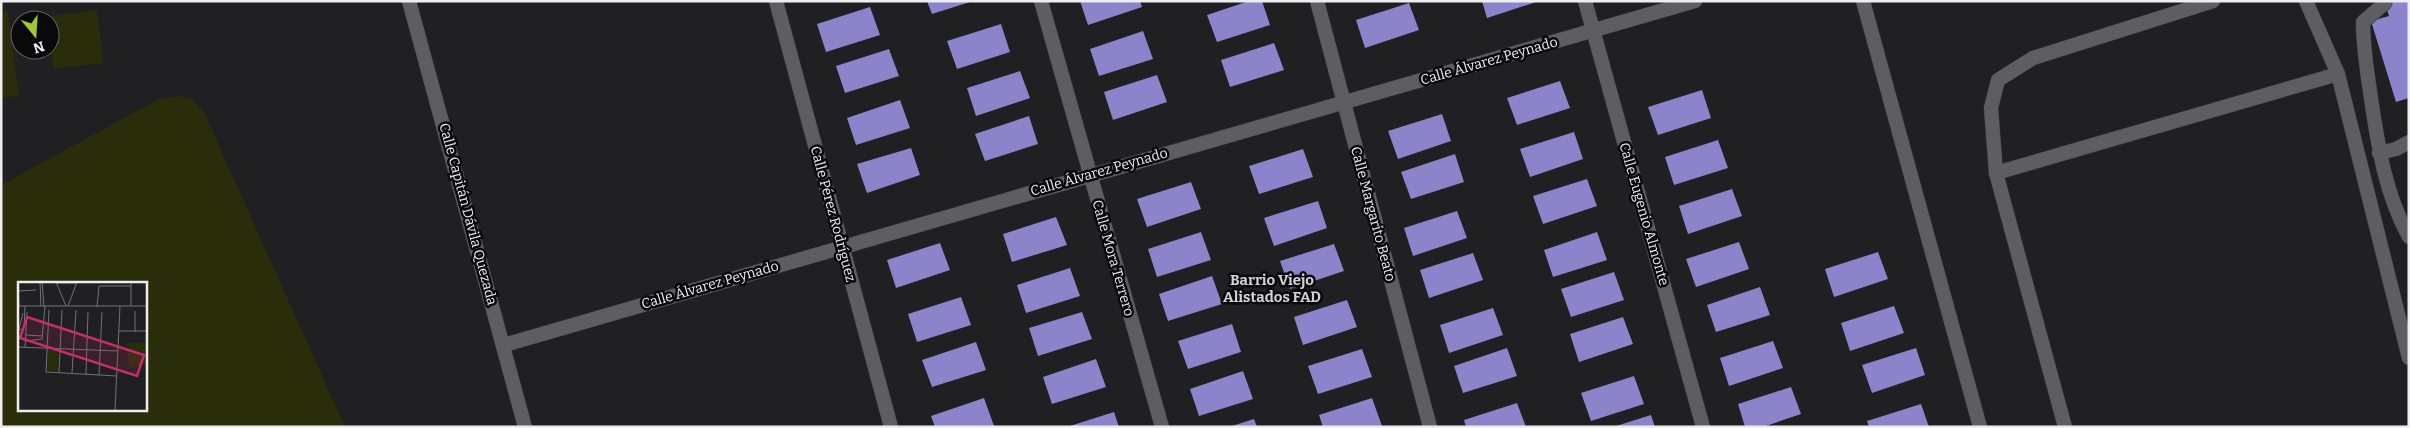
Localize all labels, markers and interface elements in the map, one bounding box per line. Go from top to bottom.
north arrow [10,10,60,60]
street label: Calle Álvarez Peynado [1418,32,1560,89]
text: N [31,37,47,57]
street label: Calle Capitán Dávila Quezada [435,121,501,307]
street label: Calle Eugenio Almonte [1615,141,1673,287]
street label: Calle Álvarez Peynado [1028,143,1170,200]
street label: Calle Pérez Rodríguez [807,144,859,284]
street label: Calle Margarito Beato [1347,145,1399,283]
street label: Calle Mora Terrero [1088,198,1138,318]
street label: Calle Álvarez Peynado [639,256,781,313]
district label: Barrio Viejo Alistados FAD [1223,271,1321,306]
inset map [18,282,146,410]

